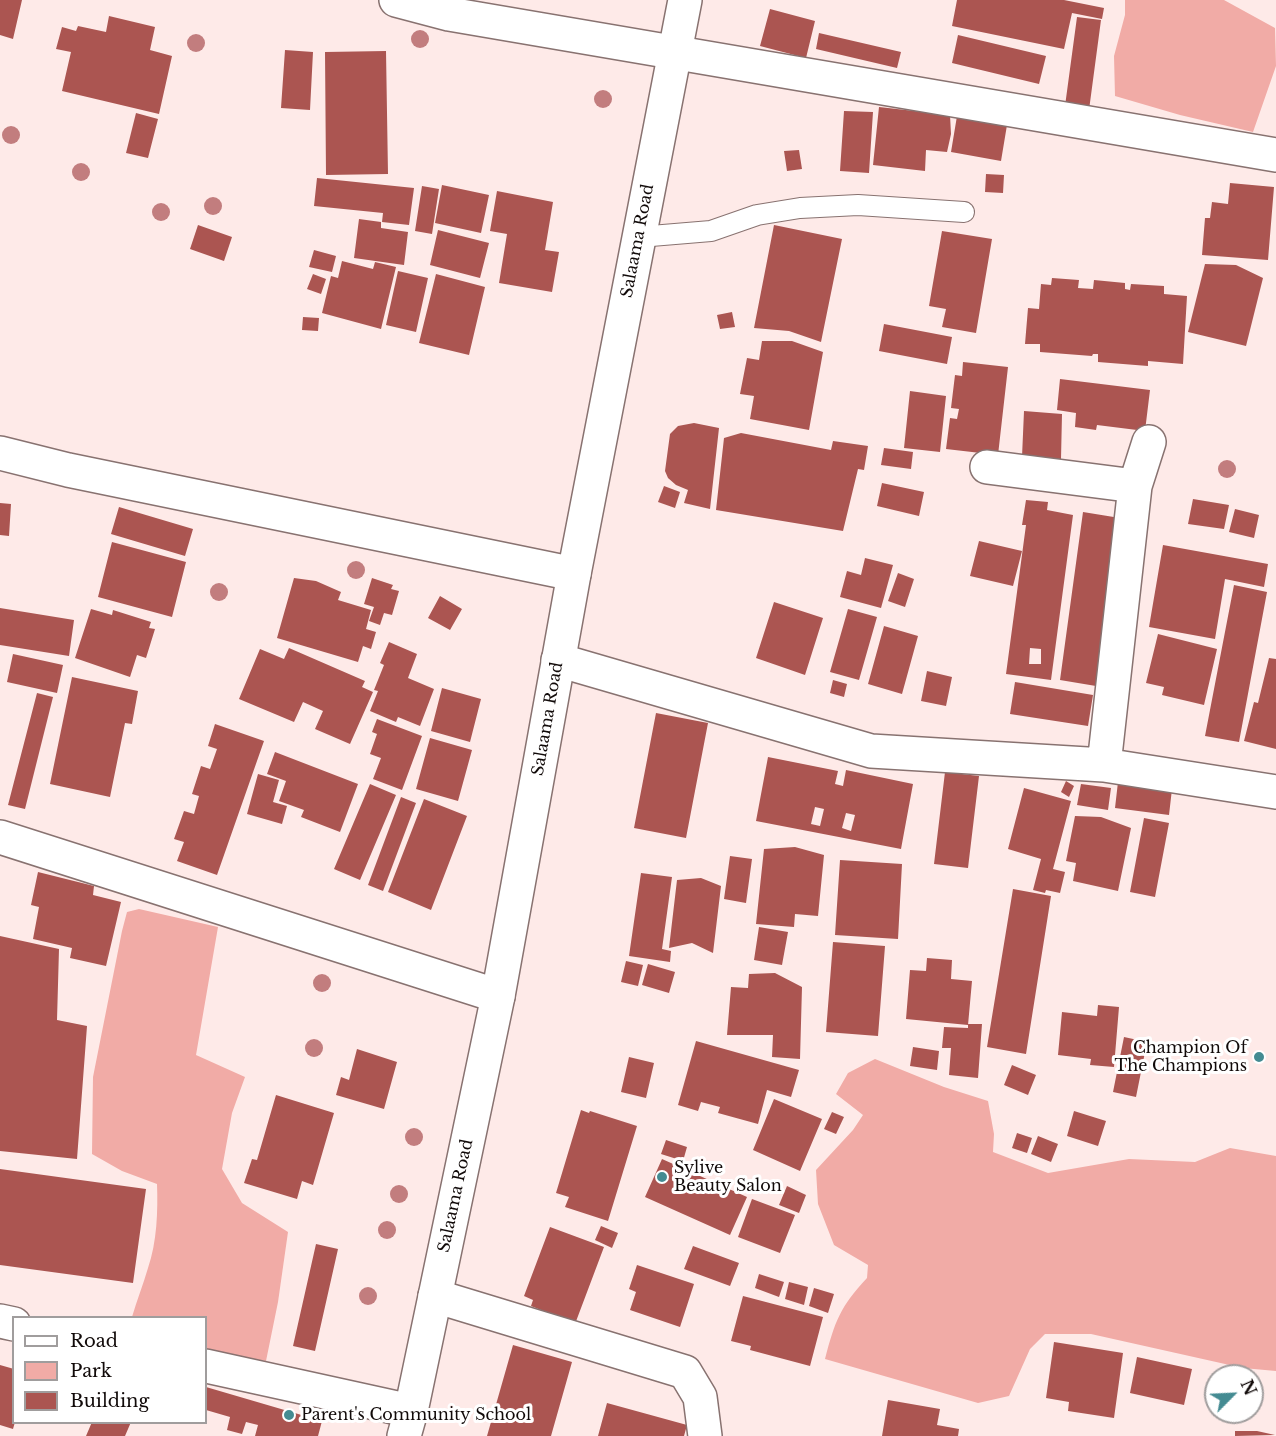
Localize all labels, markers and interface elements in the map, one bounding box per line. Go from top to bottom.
street label: Salaama Road [618,183,658,299]
street label: Salaama Road [529,661,567,777]
place label: Champion Of The Champions [1114,1038,1247,1076]
marker: Champion Of The Champions [1252,1050,1266,1064]
street label: Salaama Road [435,1138,477,1254]
place label: Sylive Beauty Salon [674,1158,782,1196]
marker: Sylive Beauty Salon [655,1170,669,1184]
legend [12,1316,207,1424]
text: Road [70,1330,118,1352]
text: Park [70,1360,112,1382]
north arrow [1204,1364,1264,1424]
text: N [1236,1377,1261,1398]
text: Building [70,1390,149,1412]
place label: Parent's Community School [301,1405,531,1425]
marker: Parent's Community School [282,1408,296,1422]

